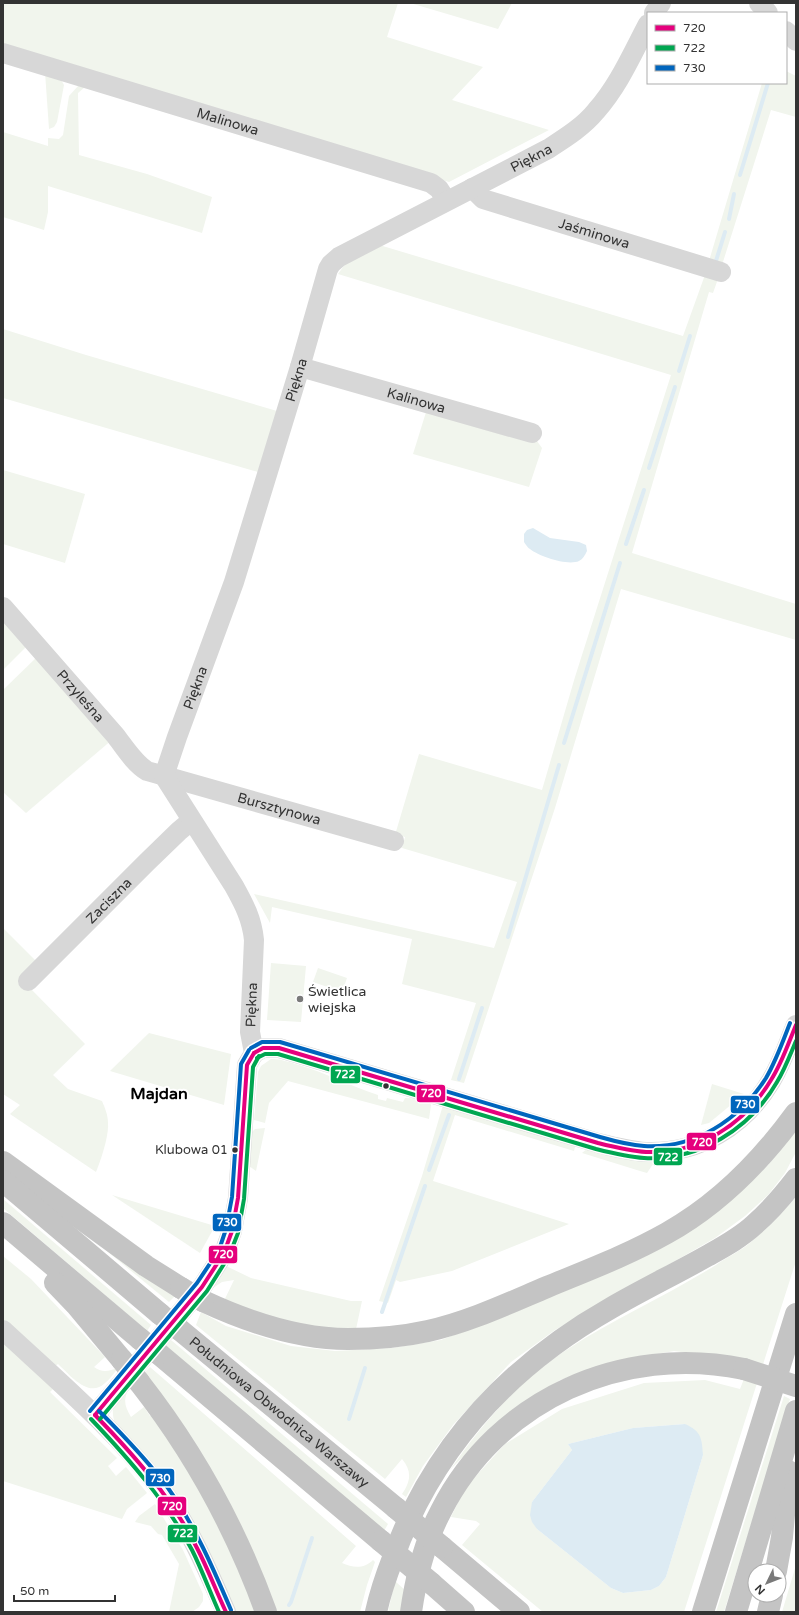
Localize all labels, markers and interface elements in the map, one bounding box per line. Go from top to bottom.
legend [647,12,787,84]
text: 720 [683,21,706,35]
text: 722 [683,41,706,55]
text: 730 [683,61,706,75]
street label: Malinowa [195,104,261,139]
street label: Piękna [507,140,555,176]
street label: Jaśminowa [557,214,632,252]
street label: Piękna [281,356,311,404]
street label: Kalinowa [385,384,448,417]
street label: Piękna [179,664,211,712]
street label: Przyleśna [53,666,108,725]
street label: Bursztynowa [236,789,323,828]
street label: Zaciszna [82,874,135,927]
street label: Piękna [242,982,261,1028]
place label: Świetlica wiejska [308,983,366,1016]
marker: Świetlica wiejska [295,994,305,1004]
line badge: 722 [330,1065,361,1084]
text: 722 [335,1068,355,1081]
unlabelled marker [381,1081,391,1091]
district label: Majdan [130,1084,188,1104]
line badge: 720 [416,1084,446,1103]
text: 720 [421,1087,441,1100]
line badge: 730 [730,1095,760,1114]
text: 730 [735,1098,755,1111]
line badge: 720 [686,1132,717,1151]
text: 720 [692,1136,712,1149]
place label: Klubowa 01 [155,1142,228,1158]
marker: Klubowa 01 [230,1145,240,1155]
line badge: 722 [653,1147,683,1166]
text: 722 [658,1151,678,1164]
line badge: 730 [212,1213,242,1232]
text: 730 [217,1216,237,1229]
line badge: 720 [208,1245,238,1264]
text: 720 [213,1248,233,1261]
street label: Południowa Obwodnica Warszawy [186,1333,373,1491]
line badge: 730 [145,1468,175,1487]
text: 730 [150,1472,170,1485]
line badge: 720 [157,1496,187,1516]
text: 720 [162,1500,182,1513]
line badge: 722 [167,1524,198,1543]
text: 722 [173,1527,193,1540]
north arrow [747,1563,787,1603]
scale bar [14,1577,115,1603]
text: N [752,1582,768,1597]
text: 50 m [20,1584,49,1598]

